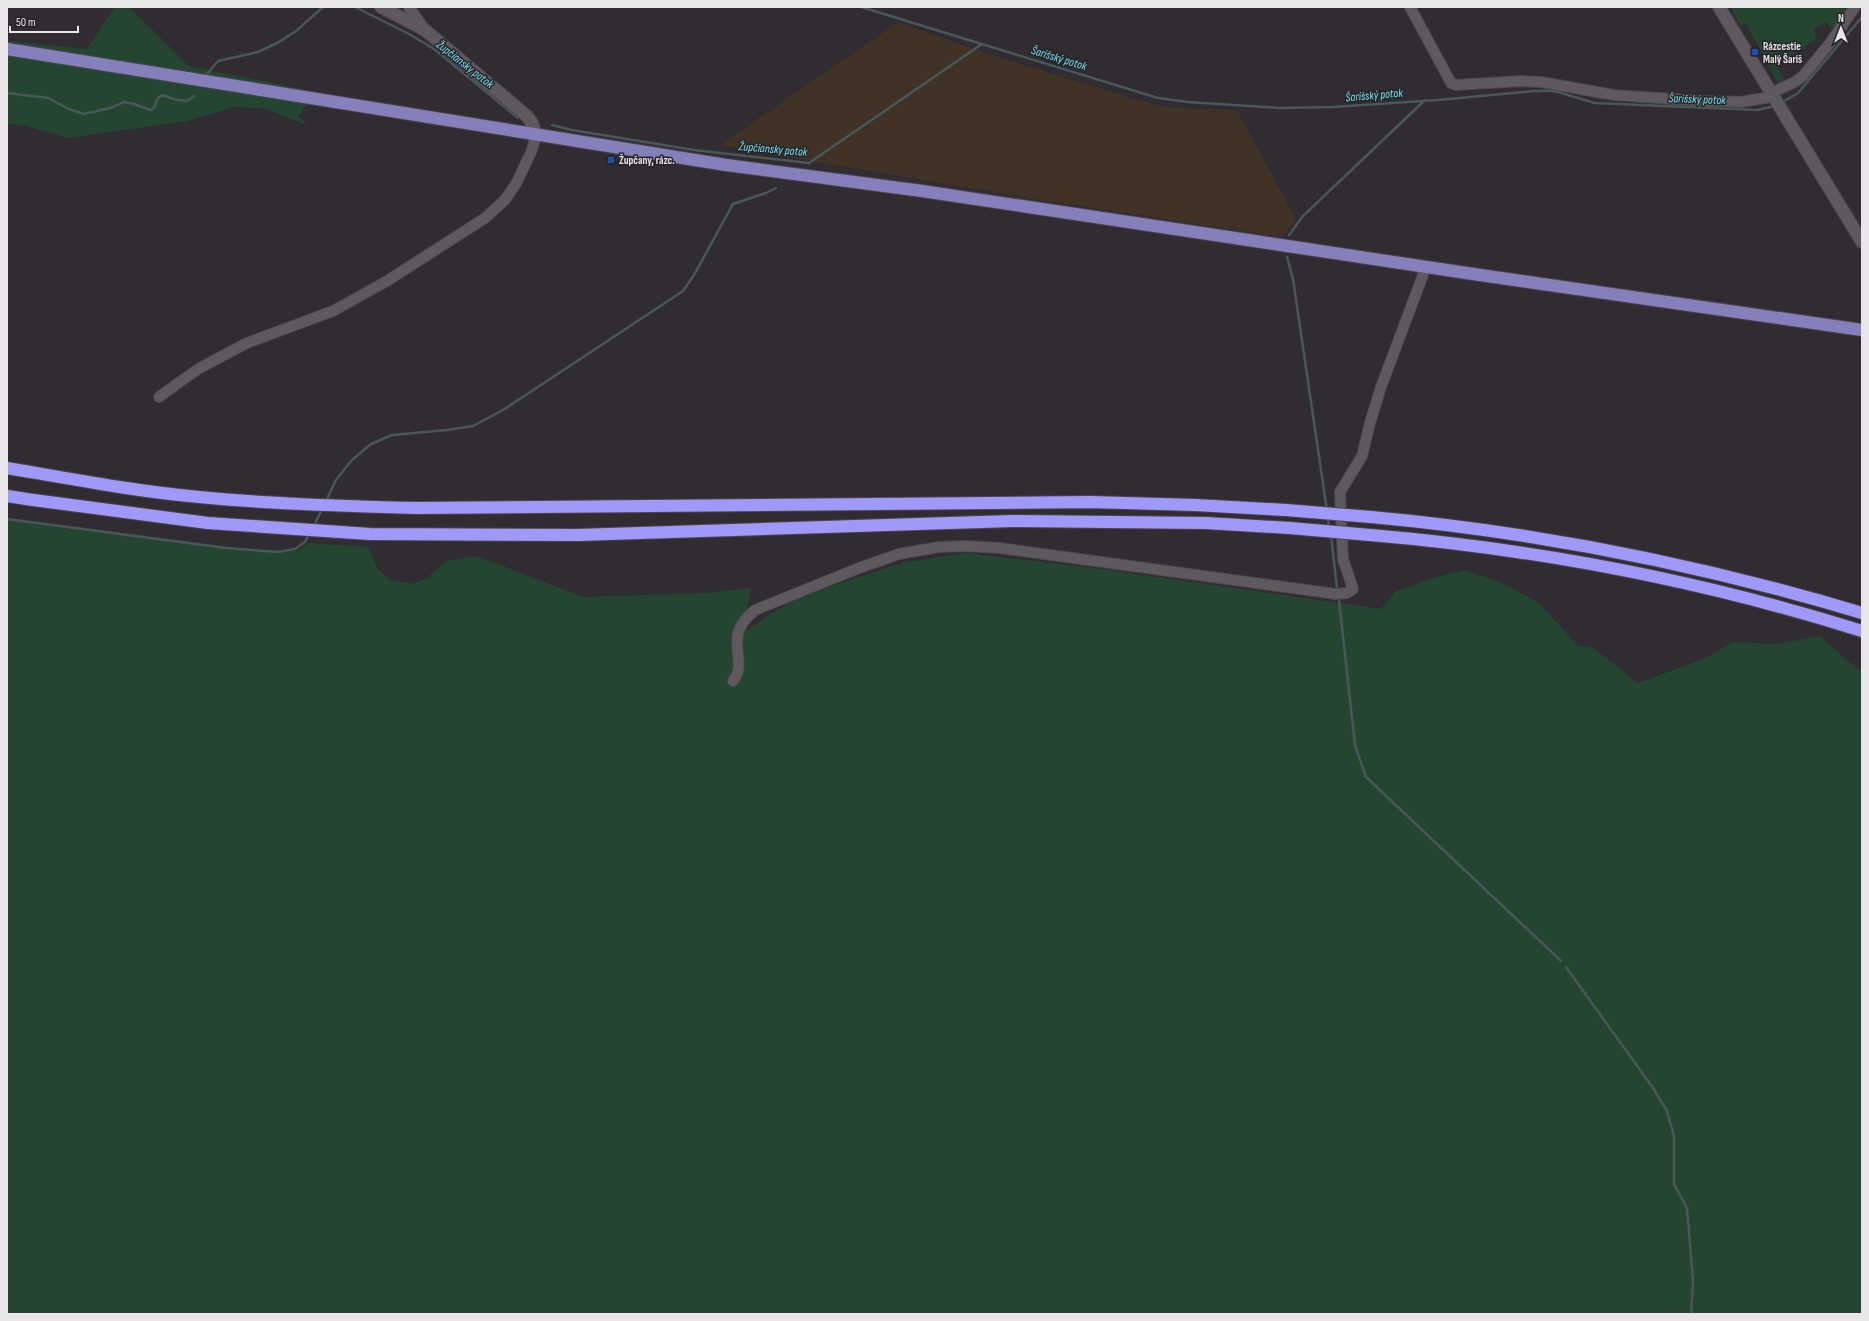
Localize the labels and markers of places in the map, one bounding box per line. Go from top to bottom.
place label: Rázcestie Malý Šariš [1763,40,1802,66]
marker: Rázcestie Malý Šariš [1750,47,1760,57]
place label: Župčany, rázc. [619,153,675,167]
marker: Župčany, rázc. [606,155,616,165]

